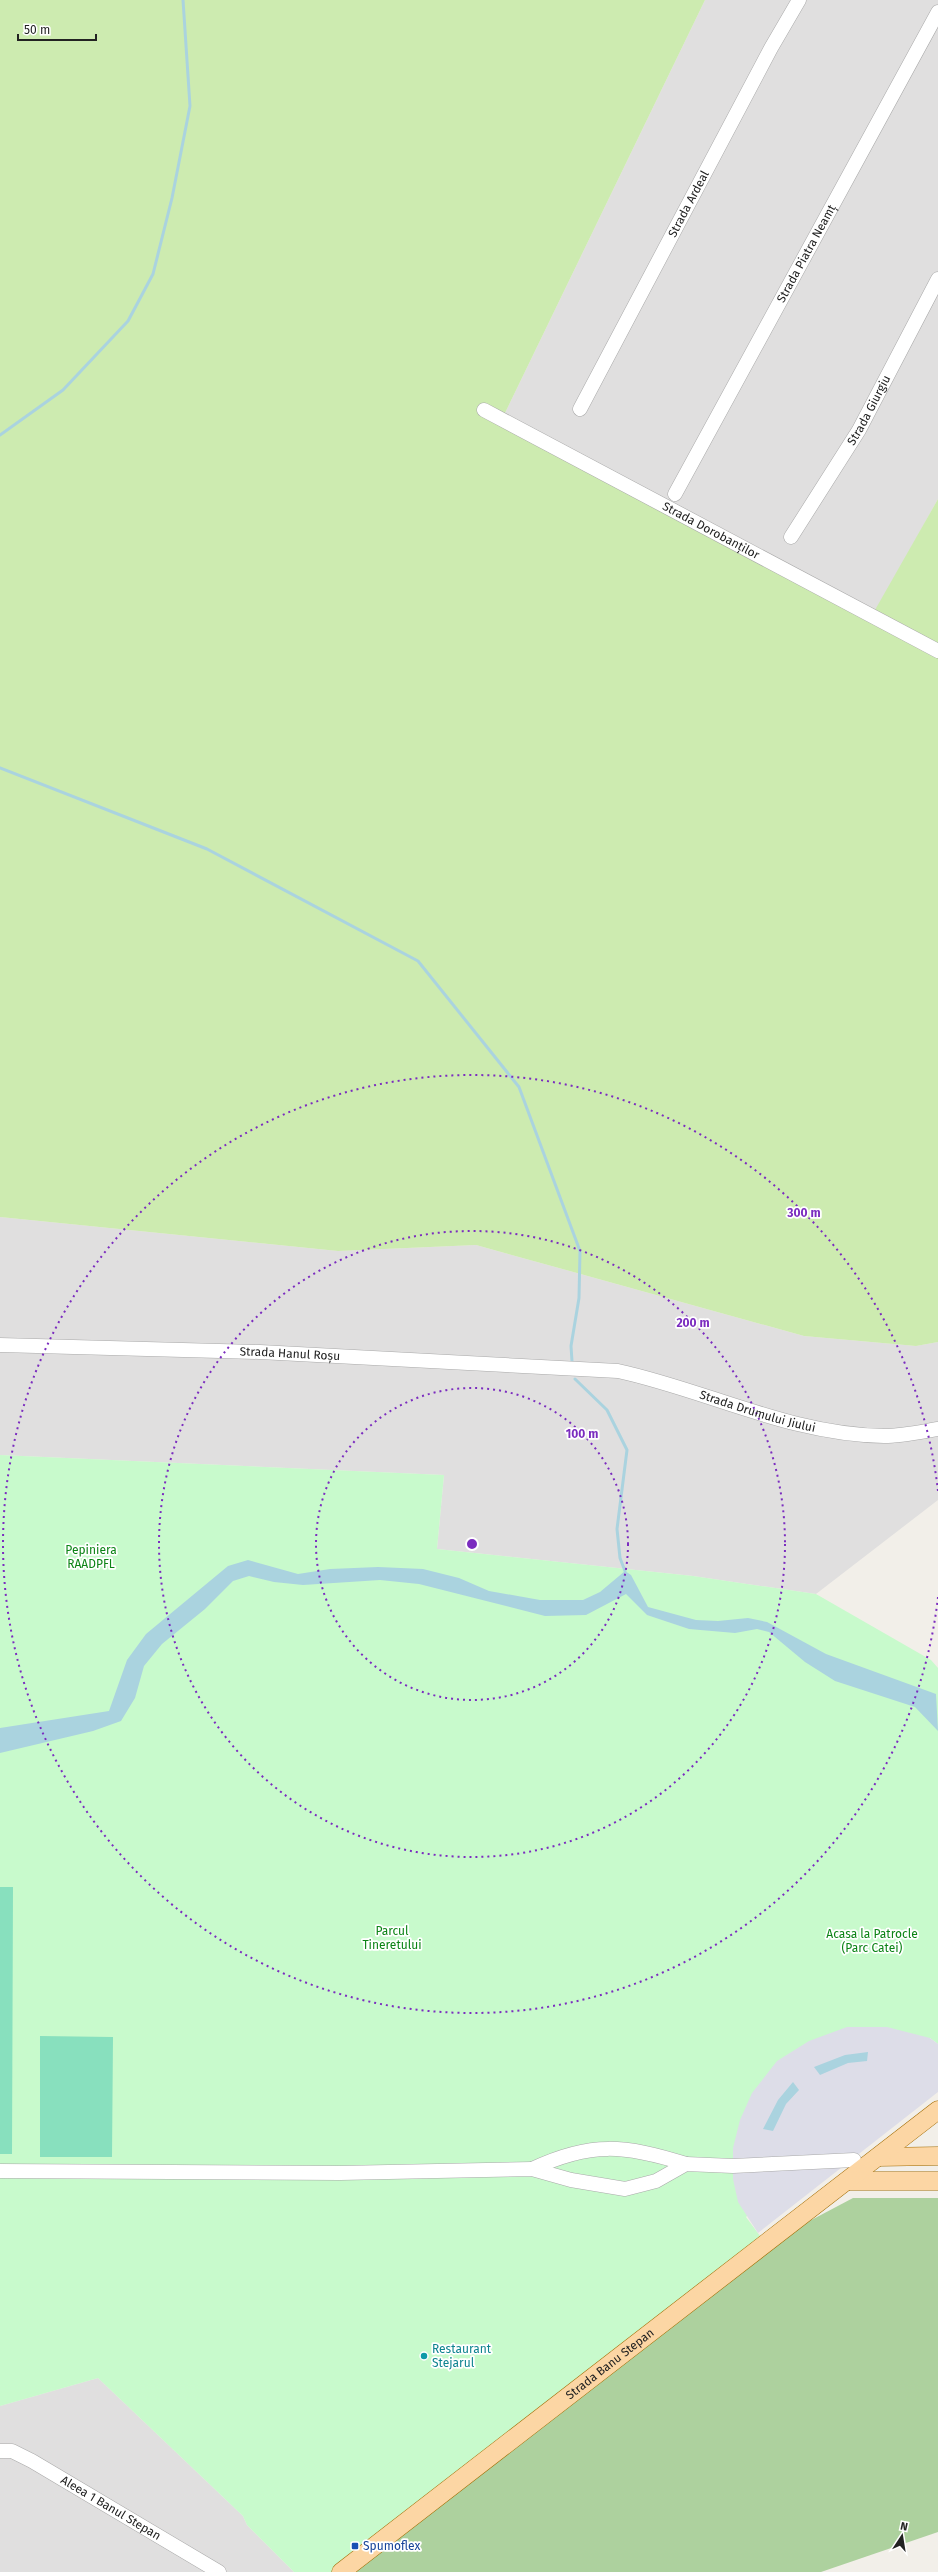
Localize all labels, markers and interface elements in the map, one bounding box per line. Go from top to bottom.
scale bar [18,16,96,42]
text: 50 m [24,23,50,37]
street label: Strada Ardeal [665,168,712,240]
street label: Strada Piatra Neamț [774,201,840,305]
street label: Strada Giurgiu [844,373,893,448]
street label: Strada Dorobanților [660,499,762,562]
text: 300 m [786,1206,821,1220]
text: 200 m [676,1316,710,1330]
street label: Strada Hanul Roșu [239,1344,341,1364]
street label: Strada Drumului Jiului [698,1388,817,1435]
text: 100 m [566,1427,598,1441]
centre of rings [465,1537,479,1551]
park label: Pepiniera RAADPFL [65,1543,117,1571]
park label: Parcul Tineretului [362,1924,422,1952]
park label: Acasa la Patrocle (Parc Catei) [826,1927,918,1955]
street label: Strada Banu Stepan [563,2326,657,2402]
place label: Restaurant Stejarul [432,2342,492,2370]
marker: Restaurant Stejarul [419,2351,429,2361]
street label: Aleea 1 Banul Stepan [58,2473,163,2543]
north arrow [882,2516,922,2556]
text: N [899,2520,909,2534]
place label: Spumoflex [363,2539,420,2553]
marker: Spumoflex [350,2541,360,2551]

